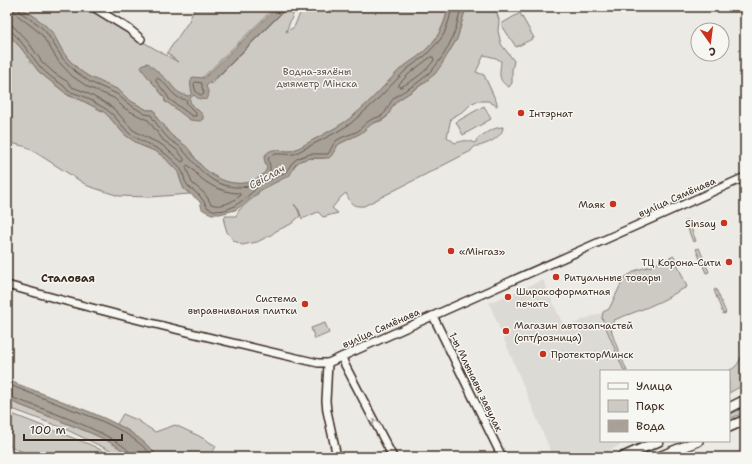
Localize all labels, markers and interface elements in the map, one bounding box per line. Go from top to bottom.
north arrow [690,22,730,62]
text: С [707,43,717,59]
park label: Водна-зялёны дыяметр Мінска [277,65,358,90]
place label: Інтэрнат [529,107,574,120]
marker: Інтэрнат [516,108,526,118]
water label: Свіслач [246,161,288,193]
street label: вуліца Сямёнава [636,174,718,220]
place label: Маяк [578,198,606,211]
marker: Маяк [608,199,618,209]
place label: Sinsay [685,217,716,230]
marker: Sinsay [719,218,729,228]
place label: «Мінгаз» [459,245,505,258]
marker: «Мінгаз» [446,246,456,256]
place label: ТЦ Корона-Сити [641,256,721,269]
marker: ТЦ Корона-Сити [724,257,734,267]
district label: Сталовая [41,271,95,286]
place label: Ритуальные товары [564,271,661,284]
marker: Ритуальные товары [551,272,561,282]
place label: Широкоформатная печать [516,285,610,310]
place label: Система выравнивания плитки [188,292,298,317]
marker: Широкоформатная печать [503,292,513,302]
marker: Система выравнивания плитки [300,299,310,309]
street label: вуліца Сямёнава [340,305,422,351]
place label: Магазин автозапчастей (опт/розница) [514,319,633,344]
marker: Магазин автозапчастей (опт/розница) [501,326,511,336]
street label: 1-ы Млынавы завулак [446,330,506,434]
place label: ПротекторМинск [551,348,634,361]
marker: ПротекторМинск [538,349,548,359]
legend [600,370,730,442]
text: Улица [636,378,673,394]
text: Парк [636,398,665,414]
scale bar [24,416,122,442]
text: Вода [636,418,665,434]
one-way arrow [373,419,380,426]
text: 100 m [30,422,66,438]

